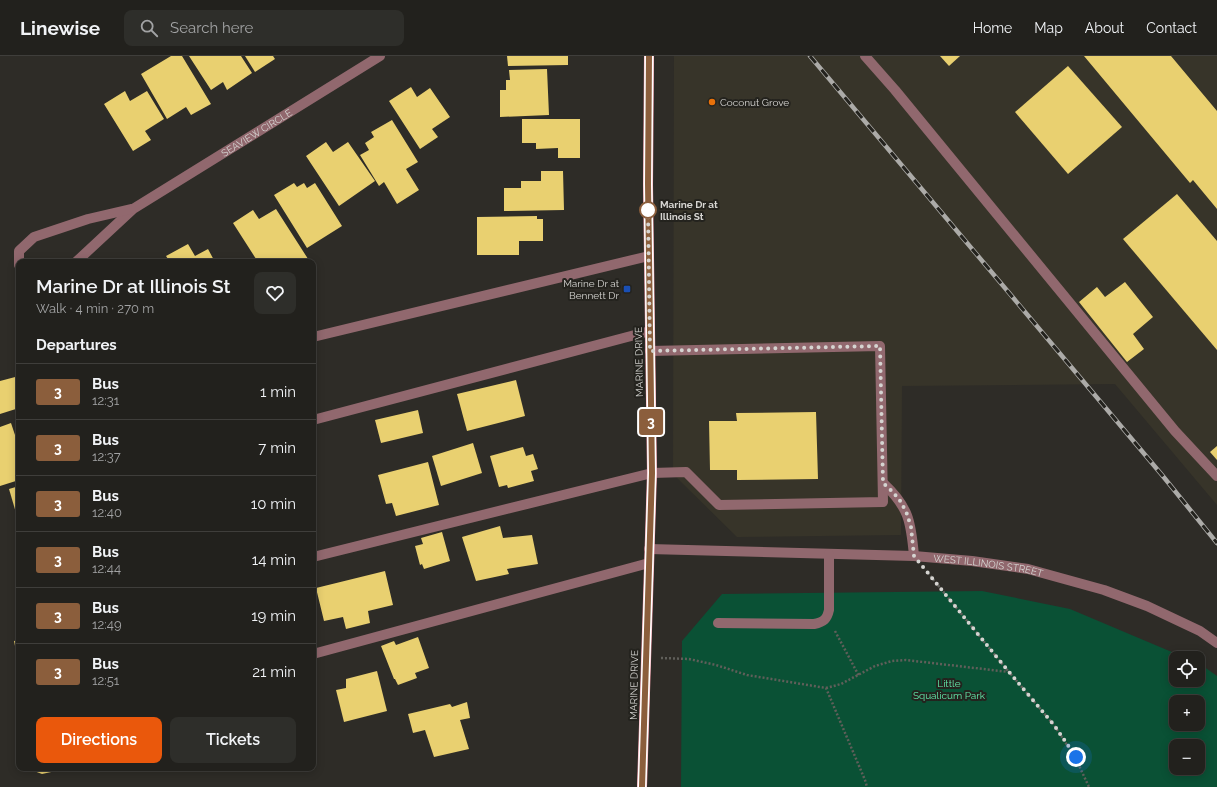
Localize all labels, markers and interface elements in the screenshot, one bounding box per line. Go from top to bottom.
search box [124,10,404,46]
text: Linewise [20,17,100,39]
icon: search [138,17,160,39]
text: Search here [170,19,253,37]
text: Home [973,20,1012,36]
text: Map [1034,20,1063,36]
text: About [1085,20,1124,36]
text: Contact [1146,20,1197,36]
marker: Coconut Grove [707,97,717,107]
place label: Coconut Grove [720,97,789,108]
street label: SEAVIEW CIRCLE [219,107,294,159]
place label: Marine Dr at Illinois St [660,199,718,222]
marker: Marine Dr at Illinois St [639,201,657,219]
button: heart [254,272,296,314]
text: Marine Dr at Illinois St [36,275,230,297]
place label: Marine Dr at Bennett Dr [563,278,620,301]
marker: Marine Dr at Bennett Dr [622,284,632,294]
text: Walk · 4 min · 270 m [36,301,154,316]
street label: MARINE DRIVE [633,327,645,397]
text: Departures [36,336,117,354]
text: Bus [92,375,119,393]
text: 1 min [260,383,296,401]
text: 3 [54,384,62,400]
text: 12:31 [92,393,119,408]
line badge: 3 [638,409,664,435]
text: 3 [647,414,655,430]
text: Bus [92,431,119,449]
text: 7 min [258,439,296,457]
text: 3 [54,440,62,456]
text: 12:37 [92,449,121,464]
text: Bus [92,487,119,505]
text: 10 min [251,495,296,513]
text: 3 [54,496,62,512]
text: 12:40 [92,505,122,520]
text: Bus [92,543,119,561]
text: 14 min [252,551,296,569]
text: 3 [54,552,62,568]
street label: WEST ILLINOIS STREET [933,552,1045,578]
text: 12:44 [92,561,121,576]
text: Bus [92,599,119,617]
text: 19 min [251,607,296,625]
text: 3 [54,608,62,624]
text: 12:49 [92,617,122,632]
street label: MARINE DRIVE [628,650,640,720]
map controls [1169,651,1205,775]
button: locate [1169,651,1205,687]
text: Bus [92,655,119,673]
text: 21 min [252,663,296,681]
text: 3 [54,664,62,680]
text: 12:51 [92,673,119,688]
park label: Little Squalicum Park [913,678,986,701]
button: + [1169,695,1205,731]
button: Directions [36,717,162,763]
button: Tickets [170,717,296,763]
button: − [1169,739,1205,775]
your location [1066,747,1086,767]

